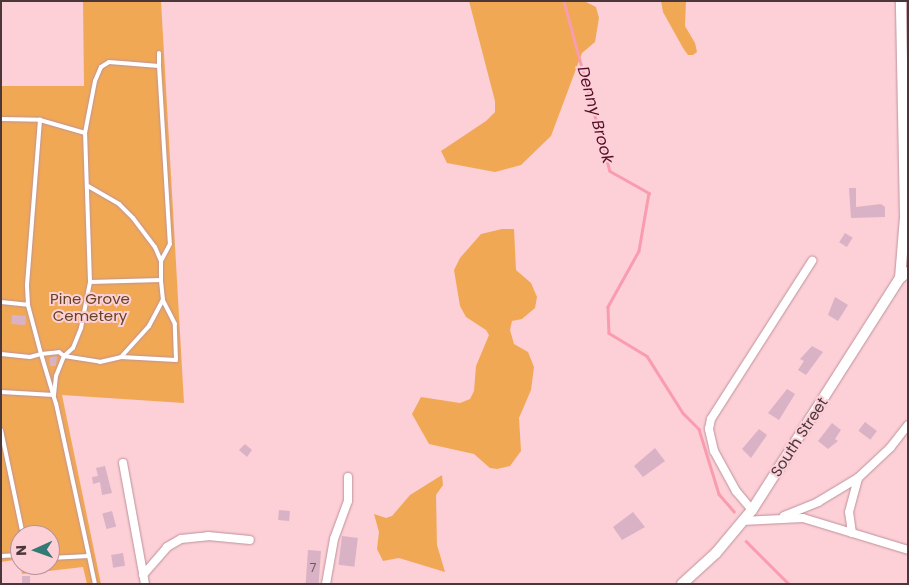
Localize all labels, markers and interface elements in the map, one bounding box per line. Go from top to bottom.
water label: Denny Brook [573,64,617,166]
park label: Pine Grove Cemetery [50,289,130,324]
street label: South Street [767,394,831,480]
north arrow [10,525,60,575]
text: N [11,545,31,556]
house number: 7 [310,561,316,575]

